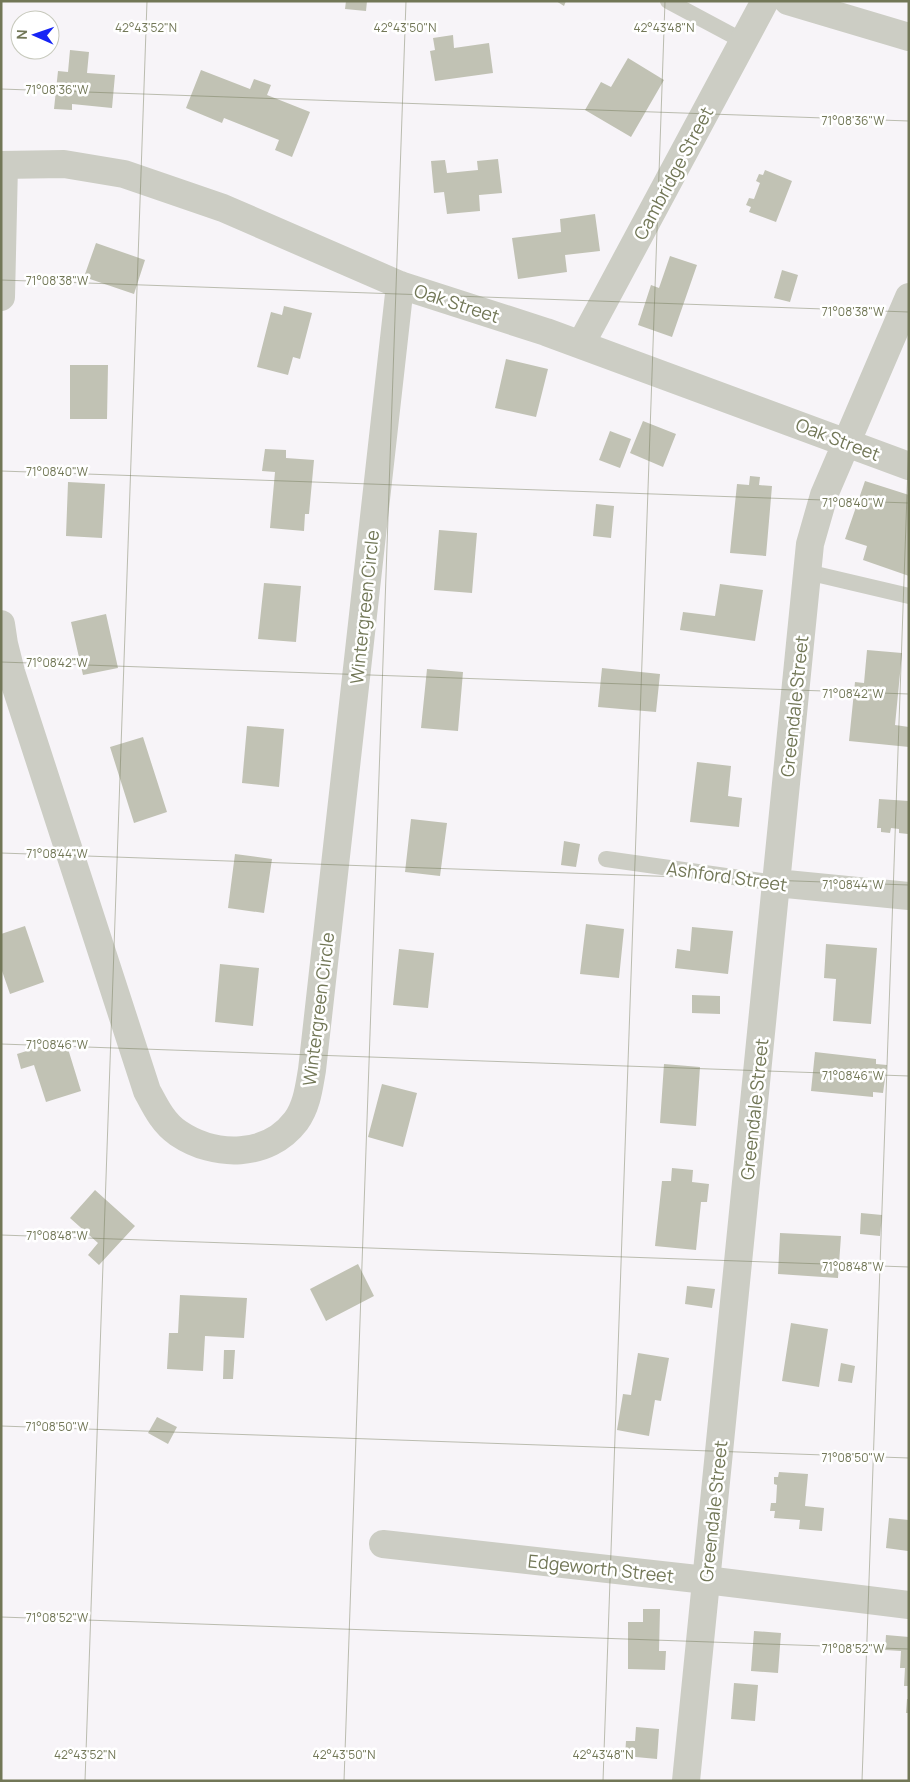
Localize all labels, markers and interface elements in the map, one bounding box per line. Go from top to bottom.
north arrow [10,10,60,60]
text: 42°43'52"N [115,19,177,36]
text: 42°43'50"N [374,19,436,36]
text: 42°43'48"N [633,19,695,36]
text: N [12,29,31,40]
text: 71°08'36"W [26,81,89,98]
street label: Cambridge Street [628,102,718,244]
text: 71°08'36"W [822,112,885,129]
text: 71°08'38"W [26,272,89,289]
street label: Oak Street [411,278,503,328]
text: 71°08'38"W [822,303,885,320]
street label: Oak Street [792,412,884,466]
text: 71°08'40"W [26,463,89,480]
text: 71°08'40"W [822,494,885,511]
street label: Wintergreen Circle [344,529,384,685]
street label: Greendale Street [775,634,813,778]
text: 71°08'42"W [26,654,88,671]
text: 71°08'42"W [822,685,884,702]
text: 71°08'44"W [26,845,88,862]
street label: Ashford Street [665,856,789,896]
text: 71°08'44"W [822,876,884,893]
street label: Wintergreen Circle [297,931,339,1087]
text: 71°08'46"W [26,1036,89,1053]
street label: Greendale Street [735,1037,773,1181]
text: 71°08'46"W [822,1067,885,1084]
text: 71°08'48"W [26,1227,89,1244]
text: 71°08'48"W [822,1258,885,1275]
text: 71°08'50"W [25,1418,89,1435]
street label: Greendale Street [694,1439,732,1583]
text: 71°08'50"W [821,1449,885,1466]
street label: Edgeworth Street [527,1548,675,1588]
text: 71°08'52"W [26,1609,89,1626]
text: 71°08'52"W [822,1640,885,1657]
text: 42°43'52"N [54,1746,116,1763]
text: 42°43'50"N [313,1746,375,1763]
text: 42°43'48"N [572,1746,634,1763]

